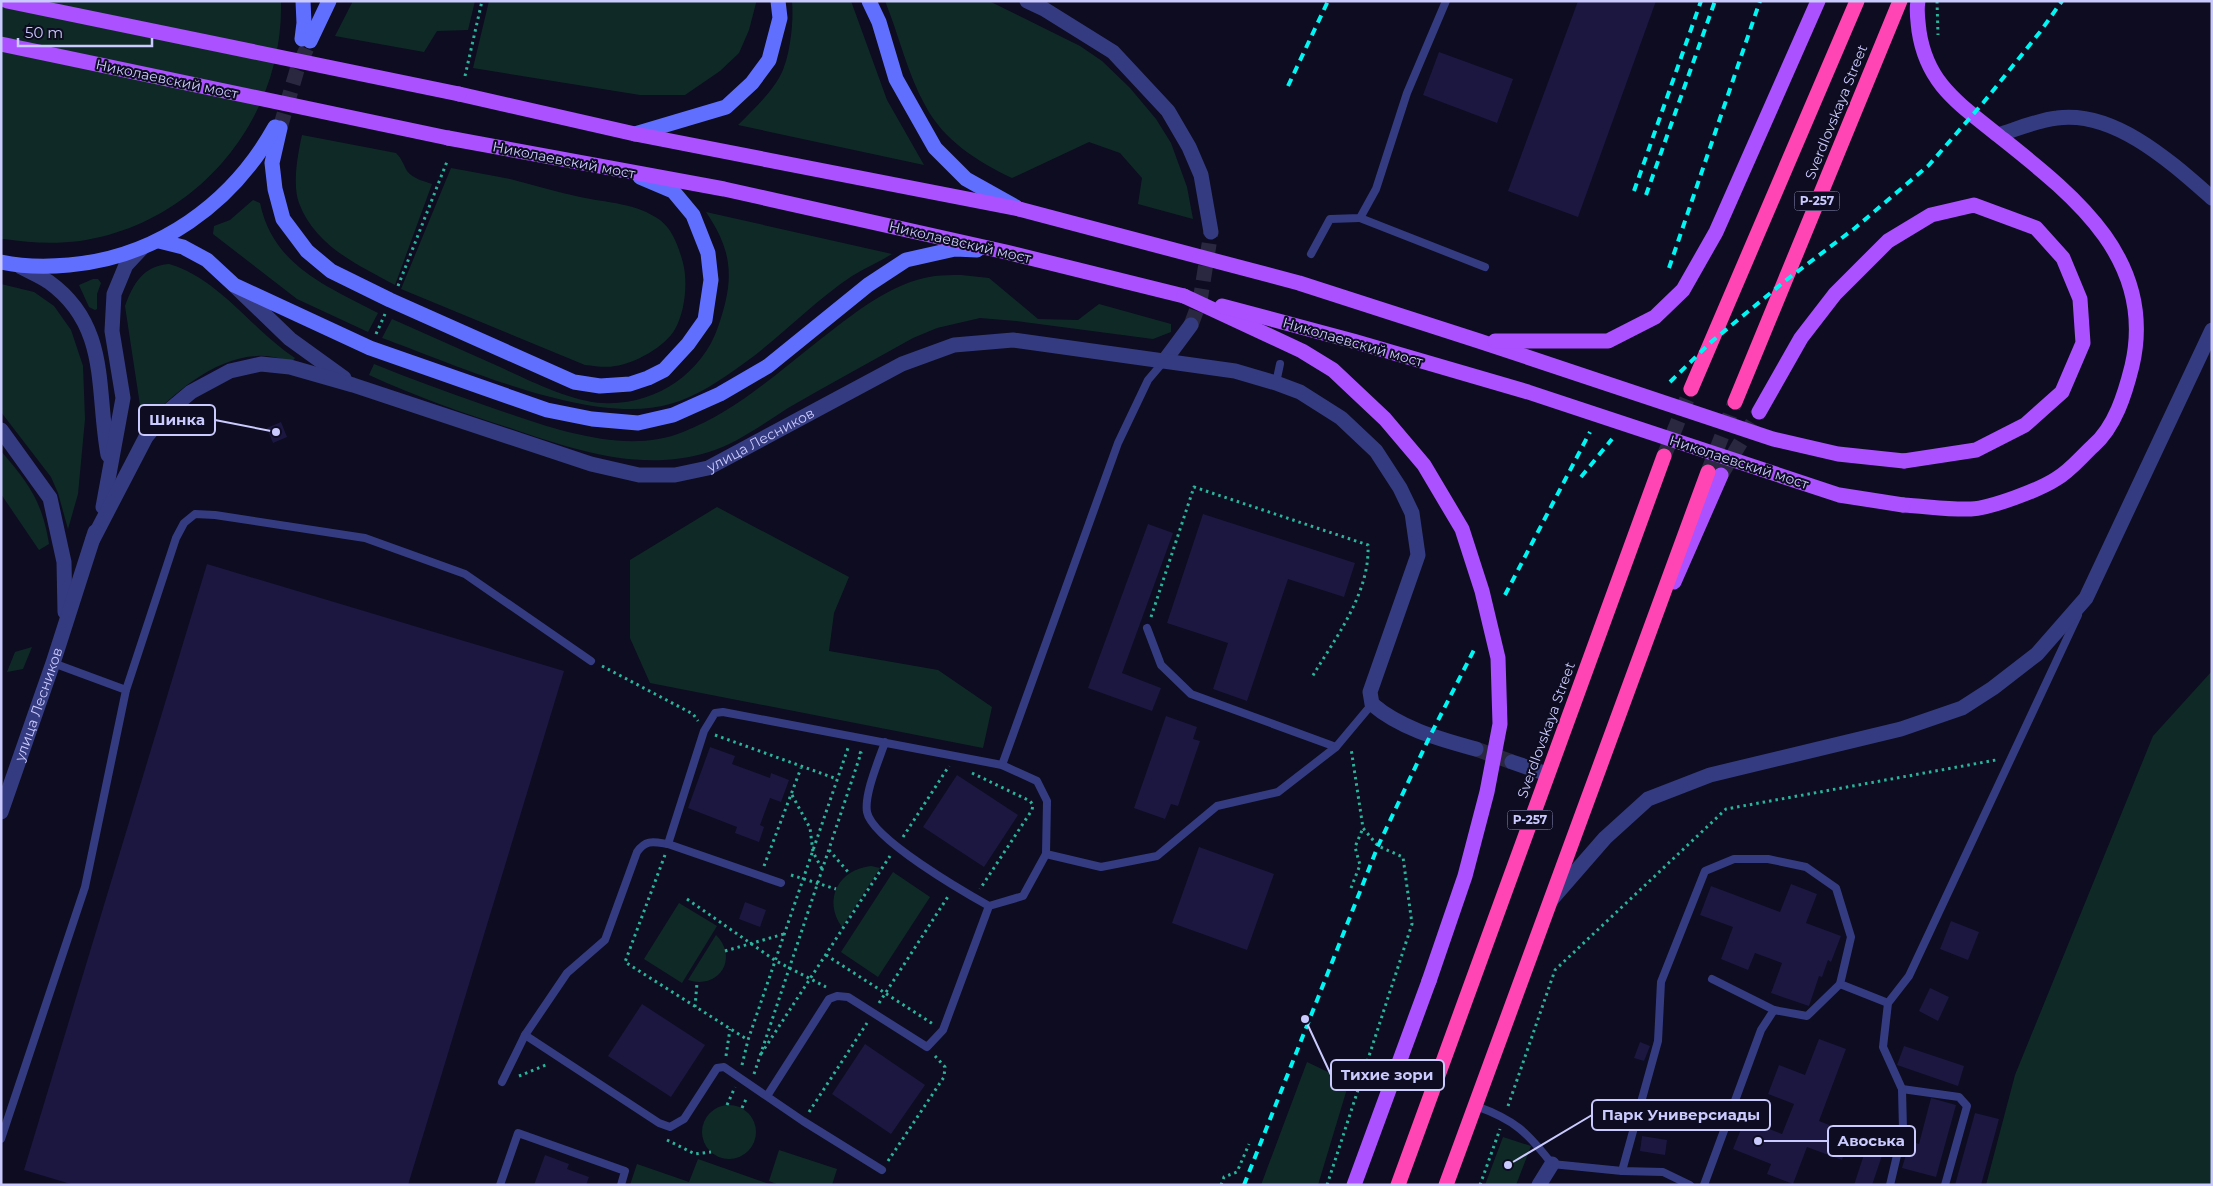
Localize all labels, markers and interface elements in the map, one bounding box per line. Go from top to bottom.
scale bar [18,15,151,47]
text: 50 m [25,23,63,42]
street label: Sverdlovskaya Street [1801,42,1871,182]
street label: Николаевский мост [94,55,240,103]
street label: Николаевский мост [491,137,637,183]
road number: Р-257 [1794,192,1840,210]
street label: Николаевский мост [887,217,1033,267]
street label: Николаевский мост [1281,313,1426,371]
street label: улица Лесников [703,404,817,476]
callout: Шинка [139,405,215,435]
text: Шинка [149,410,205,429]
street label: Николаевский мост [1667,431,1811,493]
street label: улица Лесников [10,645,66,765]
street label: Sverdlovskaya Street [1513,659,1579,801]
road number: Р-257 [1508,810,1552,830]
callout: Тихие зори [1331,1060,1444,1090]
text: Тихие зори [1341,1065,1433,1084]
callout: Парк Универсиады [1592,1100,1770,1130]
text: Парк Универсиады [1602,1105,1760,1124]
callout: Авоська [1828,1126,1915,1156]
text: Авоська [1837,1131,1905,1150]

